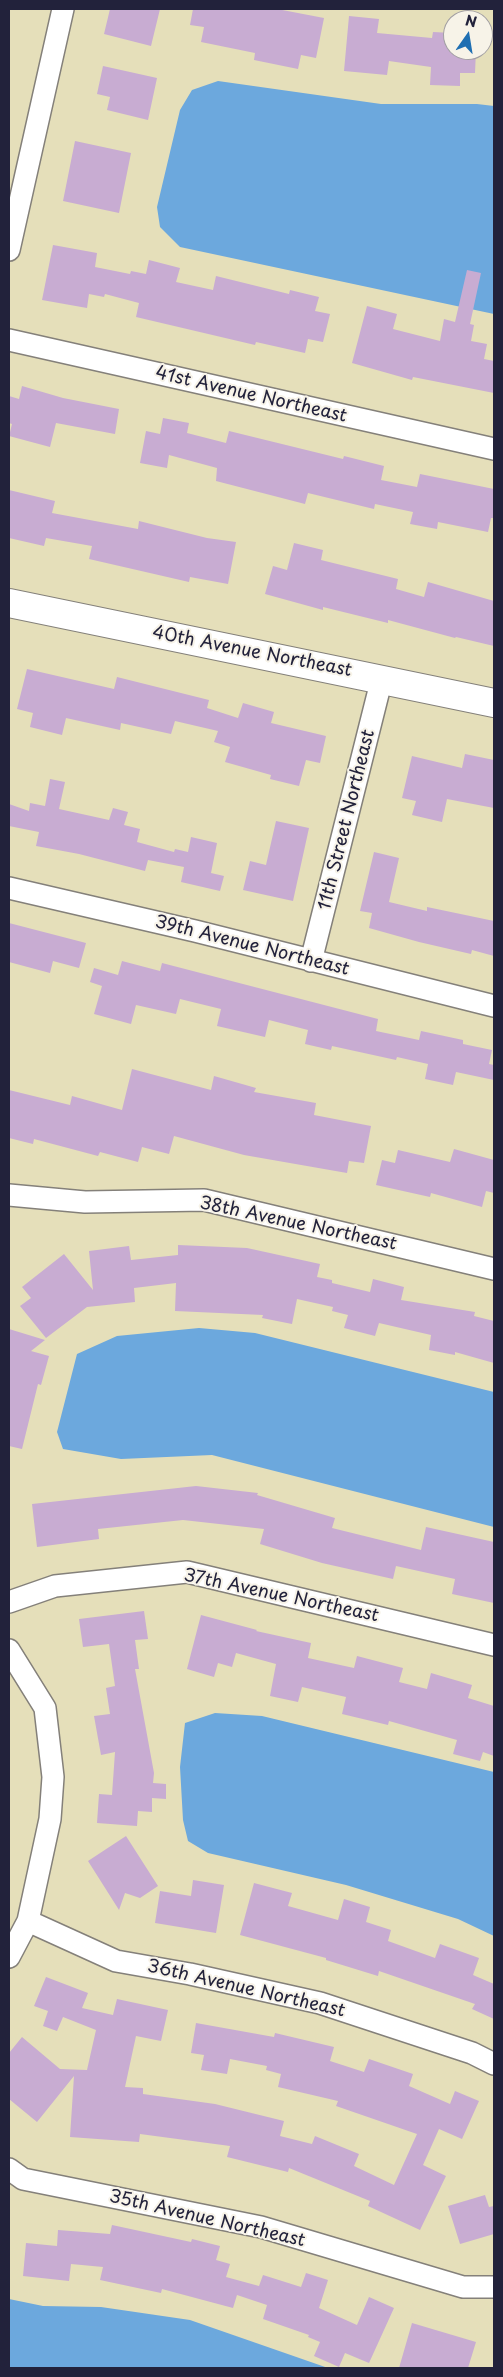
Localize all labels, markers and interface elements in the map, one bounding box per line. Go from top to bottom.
text: N [463,9,479,32]
north arrow [443,10,493,60]
street label: 41st Avenue Northeast [153,362,349,428]
street label: 40th Avenue Northeast [150,622,354,682]
street label: 11th Street Northeast [314,727,380,913]
street label: 39th Avenue Northeast [153,911,351,981]
street label: 38th Avenue Northeast [197,1193,399,1255]
street label: 37th Avenue Northeast [181,1565,381,1627]
street label: 36th Avenue Northeast [145,1956,347,2022]
street label: 35th Avenue Northeast [107,2186,307,2252]

